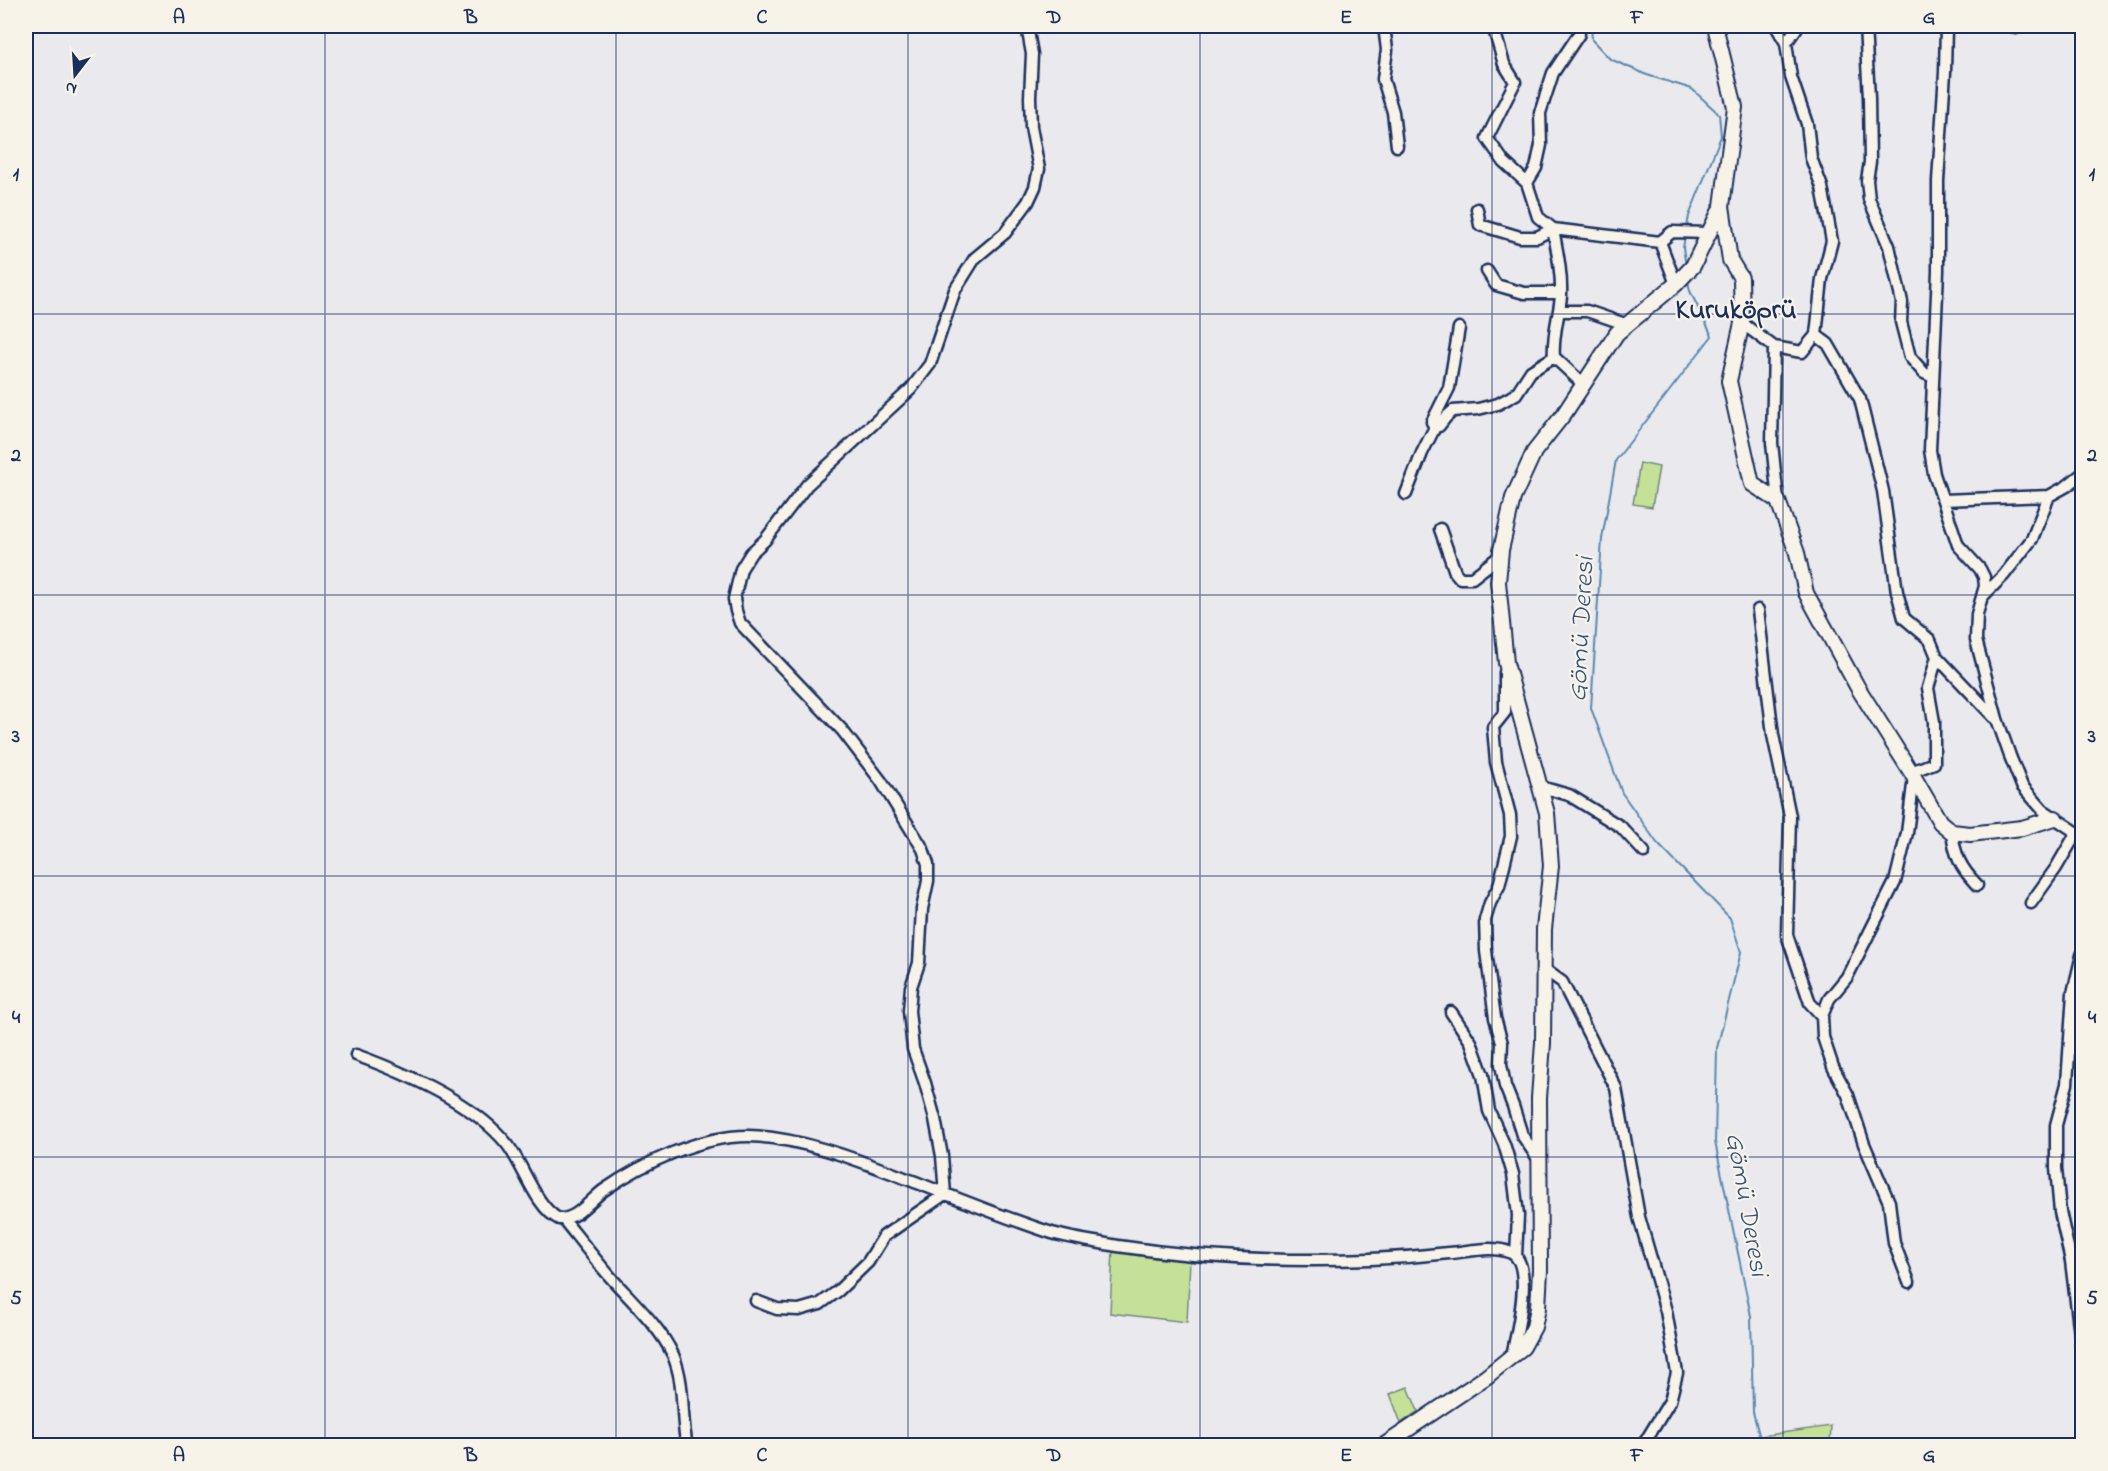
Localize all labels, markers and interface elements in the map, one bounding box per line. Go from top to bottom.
text: A [173,4,185,33]
text: B [463,4,478,33]
text: C [757,4,768,33]
text: D [1046,4,1061,33]
text: E [1340,4,1352,33]
text: F [1630,4,1644,33]
text: G [1923,4,1936,33]
north arrow [45,45,105,105]
text: N [62,74,80,100]
text: 1 [13,161,20,190]
text: 1 [2089,161,2096,190]
district label: Kuruköprü [1676,291,1796,332]
text: 2 [10,442,21,471]
text: 2 [2086,442,2097,471]
water label: Gömü Deresi [1559,554,1606,703]
text: 3 [11,723,20,752]
text: 3 [2087,723,2096,752]
text: 4 [12,1004,21,1033]
text: 4 [2088,1004,2097,1033]
water label: Gömü Deresi [1714,1130,1778,1281]
text: 5 [10,1285,22,1314]
text: 5 [2086,1285,2098,1314]
text: A [173,1442,185,1471]
text: B [463,1442,478,1471]
text: C [757,1442,768,1471]
text: D [1046,1442,1061,1471]
text: E [1340,1442,1352,1471]
text: F [1630,1442,1644,1471]
text: G [1923,1442,1936,1471]

